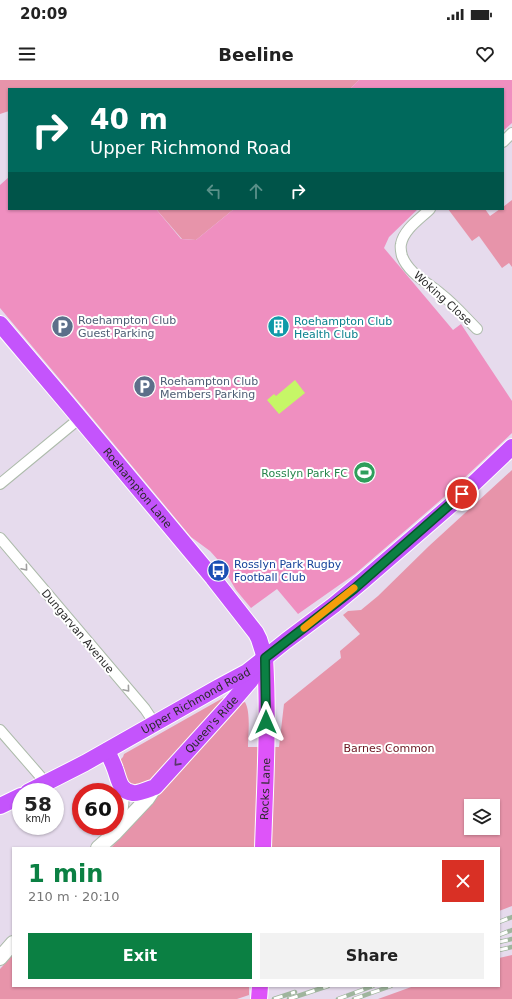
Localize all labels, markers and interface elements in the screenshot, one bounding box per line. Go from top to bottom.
text: 20:09 [20,5,68,23]
icon: menu [16,43,38,65]
icon: heart [474,43,496,65]
text: Beeline [218,44,294,65]
text: 40 m [90,103,168,136]
icon: right [24,104,76,156]
text: Upper Richmond Road [90,137,291,158]
icon: left [203,180,225,202]
icon: ahead [245,180,267,202]
icon: right [287,180,309,202]
street label: Woking Close [411,269,475,328]
parking icon: Roehampton Club Guest Parking [50,313,76,339]
place label: Roehampton Club Guest Parking [78,314,176,340]
building icon: Roehampton Club Health Club [265,314,291,340]
place label: Roehampton Club Health Club [294,315,392,341]
parking icon: Roehampton Club Members Parking [132,374,158,400]
place label: Roehampton Club Members Parking [160,375,258,401]
street label: Roehampton Lane [100,445,175,531]
sports icon: Rosslyn Park FC [351,460,377,486]
place label: Rosslyn Park FC [261,467,348,480]
pin [445,477,479,511]
icon: arrive [451,483,473,505]
bus stop icon: Rosslyn Park Rugby Football Club [206,557,232,583]
place label: Rosslyn Park Rugby Football Club [234,558,342,584]
one-way arrow [21,564,28,571]
street label: Dungarvan Avenue [39,587,117,676]
street label: Upper Richmond Road [139,665,253,737]
one-way arrow [123,684,130,691]
street label: Queen's Ride [183,693,241,756]
position arrow [245,701,287,743]
park label: Barnes Common [343,742,435,755]
one-way arrow [174,758,182,766]
street label: Rocks Lane [258,758,273,820]
speed limit sign: 60 [72,783,124,835]
text: 58 [24,792,52,816]
map controls [464,799,500,835]
button: layers [464,799,500,835]
text: km/h [25,813,51,824]
text: 1 min [28,860,103,888]
button: close [442,860,484,902]
text: 210 m · 20:10 [28,889,119,904]
button: Exit [28,933,252,979]
button: Share [260,933,484,979]

